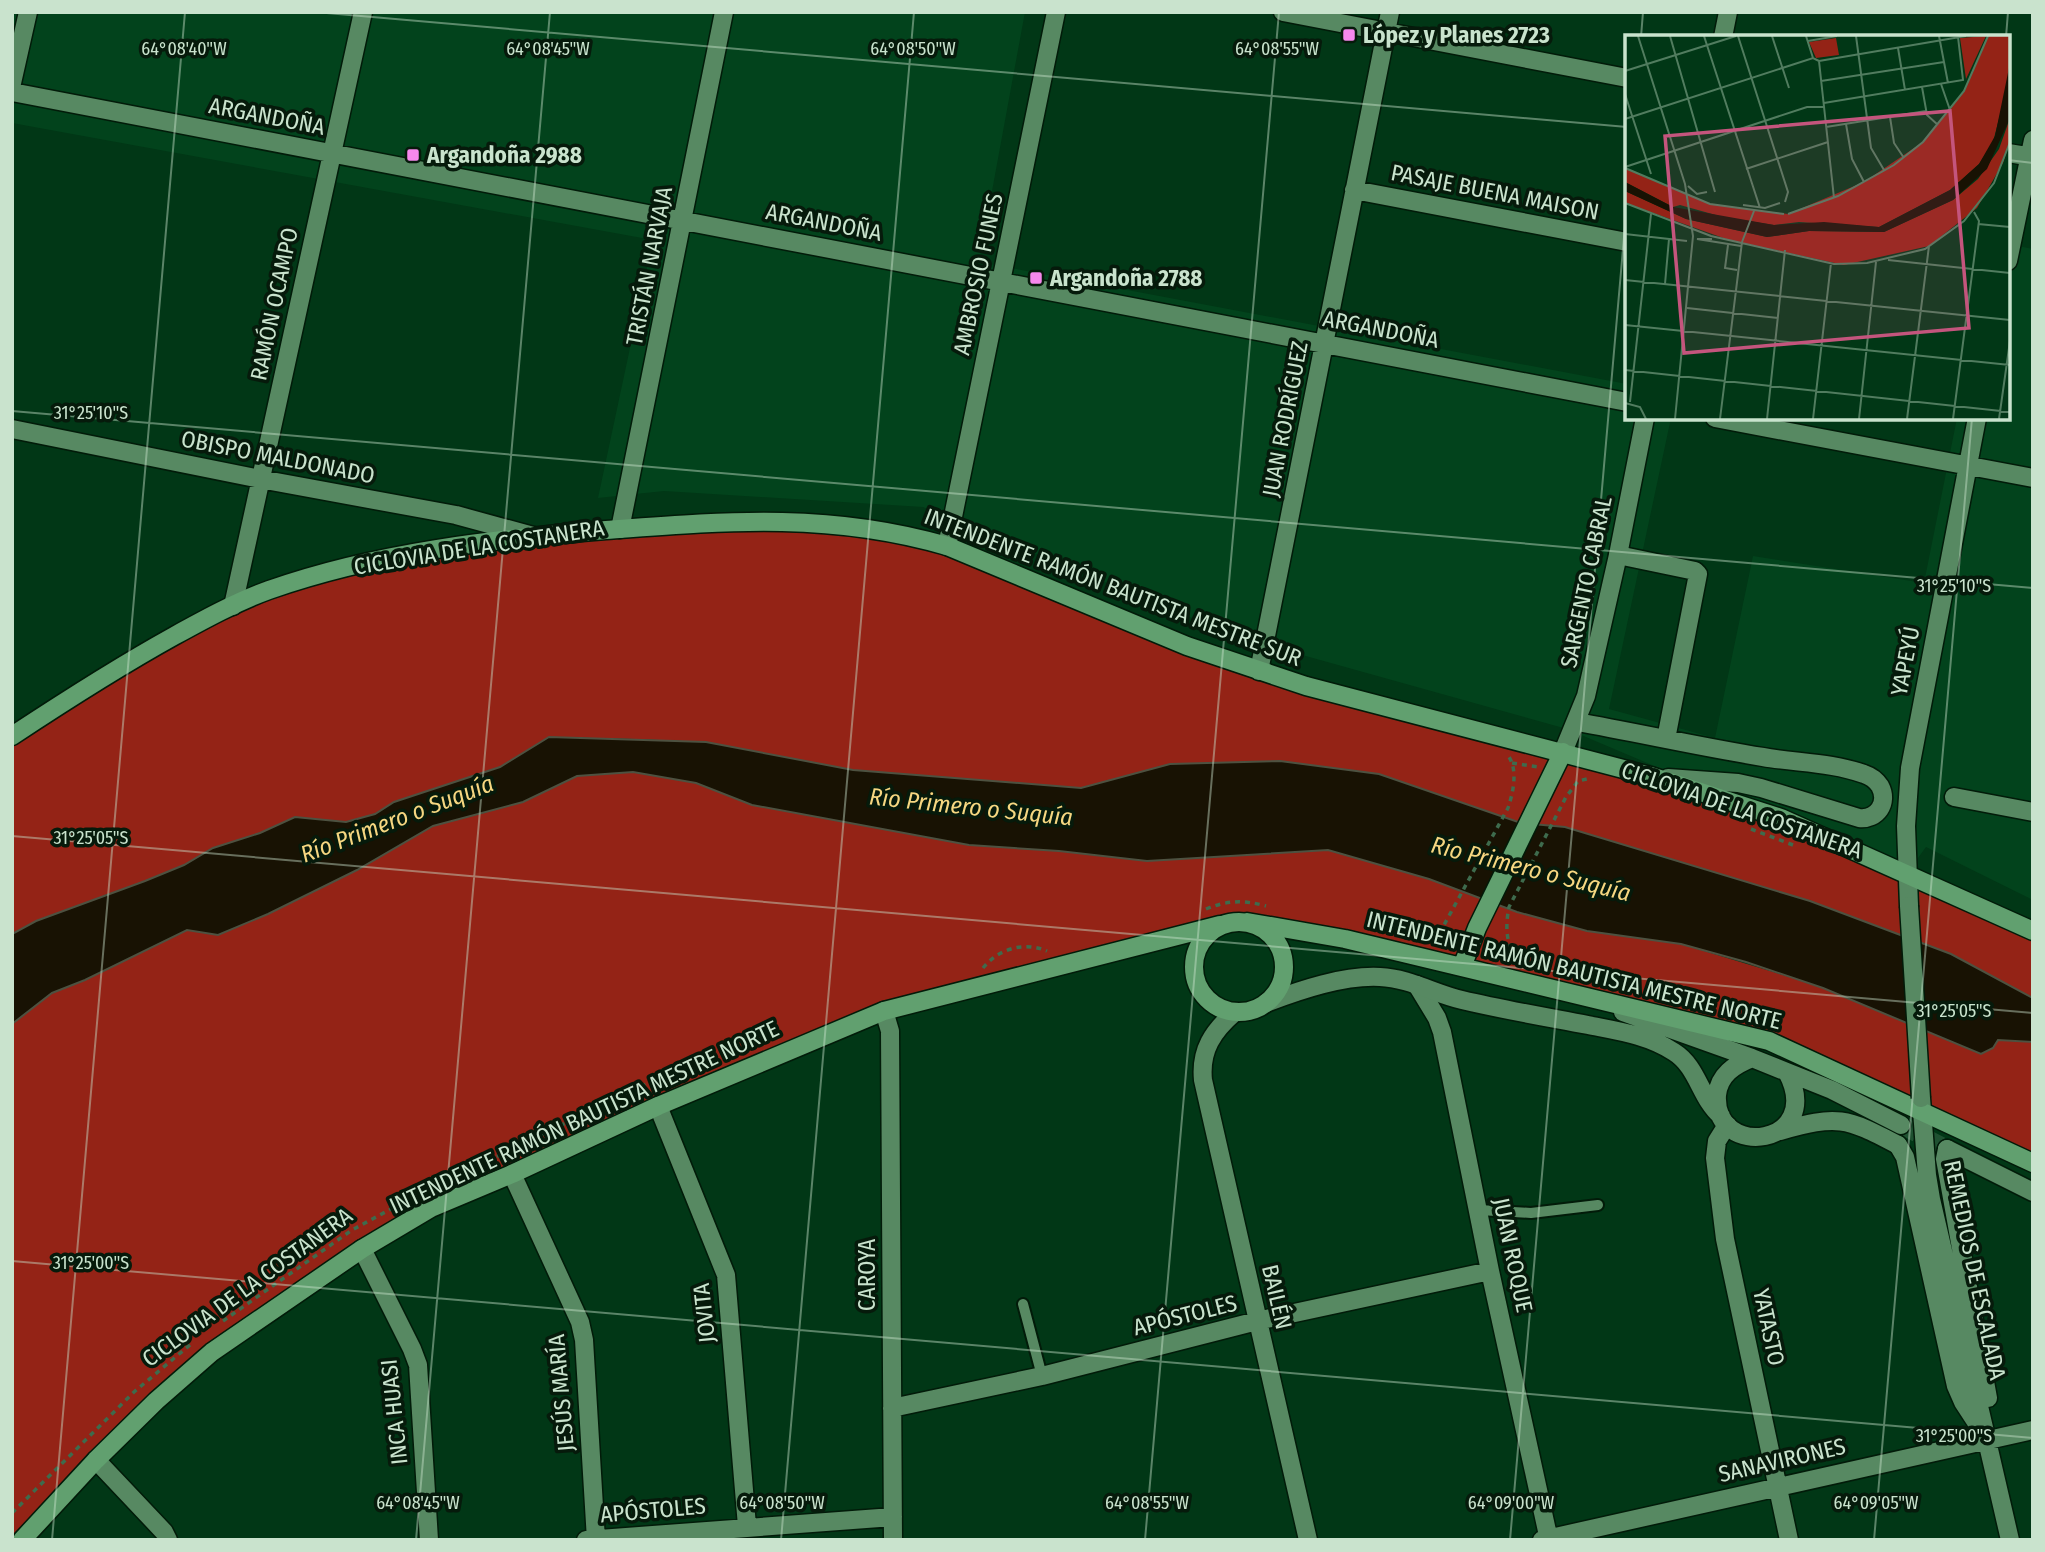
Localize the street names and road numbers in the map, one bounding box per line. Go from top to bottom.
street label: ARGANDOÑA [207,91,327,141]
street label: PASAJE BUENA MAISON [1389,158,1601,226]
street label: TRISTÁN NARVAJA [619,184,678,348]
street label: AMBROSIO FUNES [947,191,1009,357]
street label: ARGANDOÑA [764,197,884,247]
street label: RAMÓN OCAMPO [244,225,304,383]
street label: ARGANDOÑA [1321,304,1441,354]
street label: JUAN RODRÍGUEZ [1255,338,1314,499]
street label: OBISPO MALDONADO [179,424,377,490]
street label: SARGENTO CABRAL [1554,494,1618,670]
street label: INTENDENTE RAMÓN BAUTISTA MESTRE SUR [920,502,1306,672]
street label: CICLOVIA DE LA COSTANERA [352,513,606,581]
street label: YAPEYÚ [1884,624,1925,698]
street label: CICLOVIA DE LA COSTANERA [1618,756,1866,864]
street label: INTENDENTE RAMÓN BAUTISTA MESTRE NORTE [1364,905,1784,1035]
street label: INTENDENTE RAMÓN BAUTISTA MESTRE NORTE [385,1014,783,1220]
street label: REMEDIOS DE ESCALADA [1938,1158,2012,1382]
street label: JUAN ROQUE [1487,1195,1539,1315]
street label: CICLOVIA DE LA COSTANERA [136,1201,358,1373]
street label: CAROYA [853,1239,881,1311]
street label: BAILÉN [1256,1262,1299,1332]
street label: JOVITA [687,1282,721,1344]
street label: YATASTO [1747,1286,1791,1368]
street label: APÓSTOLES [1130,1289,1240,1341]
street label: JESÚS MARÍA [541,1333,580,1453]
street label: INCA HUASI [375,1358,413,1466]
street label: SANAVIRONES [1716,1432,1848,1488]
street label: APÓSTOLES [599,1491,707,1529]

